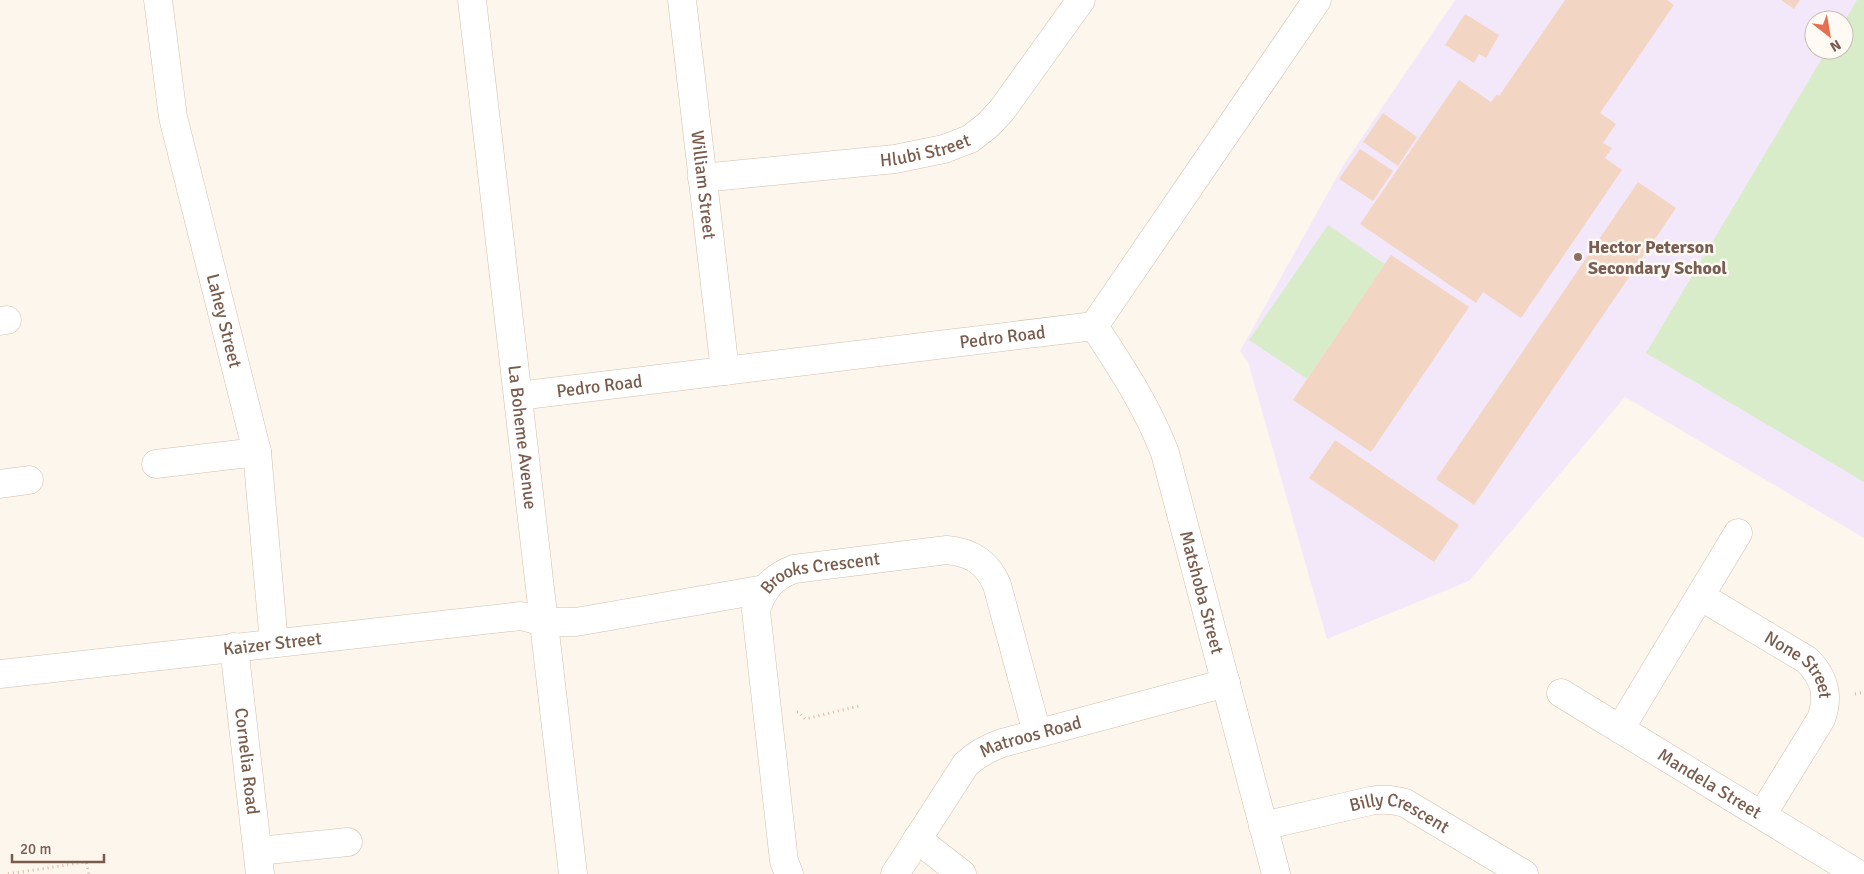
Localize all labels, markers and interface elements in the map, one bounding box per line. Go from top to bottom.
north arrow [1804,10,1854,60]
text: N [1827,36,1844,56]
street label: William Street [686,129,721,241]
street label: Hlubi Street [879,129,973,171]
place label: Hector Peterson Secondary School [1588,236,1727,279]
marker: Hector Peterson Secondary School [1572,251,1584,263]
street label: Lahey Street [202,271,246,370]
street label: Pedro Road [958,321,1047,353]
street label: La Boheme Avenue [503,364,542,510]
street label: Pedro Road [555,370,644,402]
street label: Matshoba Street [1175,529,1229,656]
street label: Brooks Crescent [756,547,881,598]
street label: None Street [1761,626,1836,699]
street label: Kaizer Street [222,627,323,660]
street label: Cornelia Road [230,707,264,816]
street label: Matroos Road [976,711,1084,762]
street label: Mandela Street [1654,744,1765,824]
street label: Billy Crescent [1347,789,1453,838]
scale bar [12,832,105,864]
text: 20 m [20,840,51,858]

